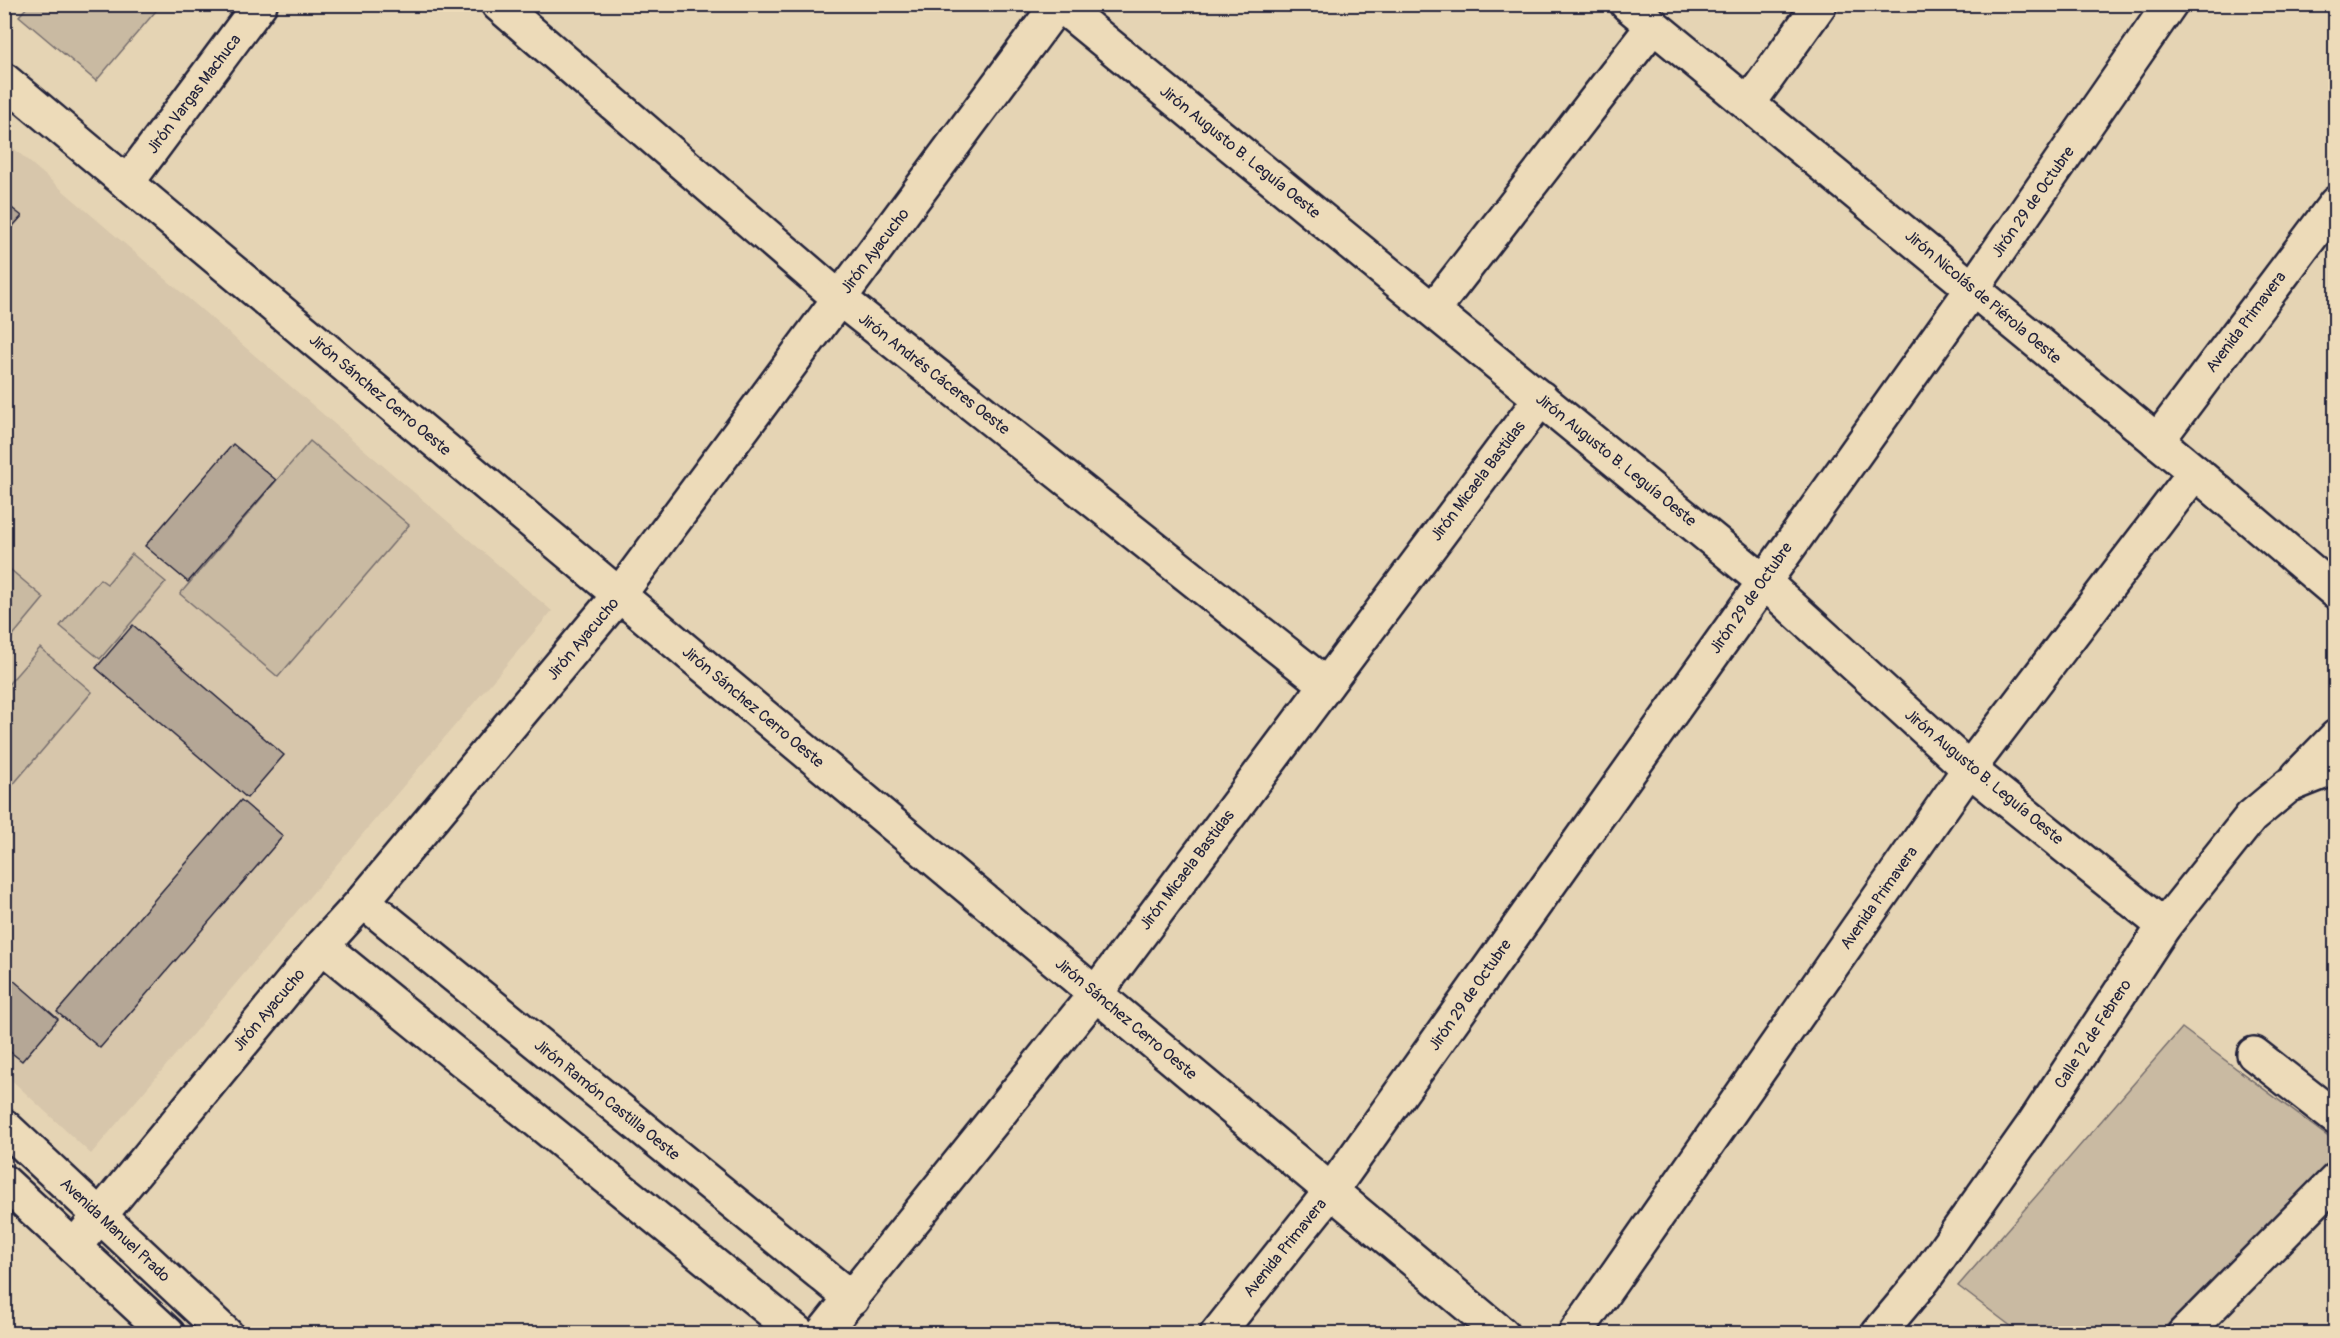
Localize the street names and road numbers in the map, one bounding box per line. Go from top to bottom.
street label: Jirón Vargas Machuca [143,30,245,158]
street label: Jirón Augusto B. Leguía Oeste [1156,81,1324,223]
street label: Jirón 29 de Octubre [1987,142,2079,262]
street label: Jirón Ayacucho [836,204,914,298]
street label: Jirón Nicolás de Piérola Oeste [1901,226,2065,368]
street label: Avenida Primavera [2201,267,2291,377]
street label: Jirón Andrés Cáceres Oeste [854,309,1014,439]
street label: Jirón Sánchez Cerro Oeste [305,330,455,460]
street label: Jirón Augusto B. Leguía Oeste [1532,389,1700,531]
street label: Jirón Micaela Bastidas [1426,417,1530,545]
street label: Jirón 29 de Octubre [1705,538,1797,658]
street label: Jirón Ayacucho [543,593,624,684]
street label: Jirón Sánchez Cerro Oeste [678,642,828,772]
street label: Jirón Augusto B. Leguía Oeste [1901,705,2068,849]
street label: Jirón Micaela Bastidas [1135,806,1239,934]
street label: Avenida Primavera [1836,843,1922,953]
street label: Jirón 29 de Octubre [1424,935,1516,1055]
street label: Jirón Sánchez Cerro Oeste [1051,954,1201,1084]
street label: Jirón Ayacucho [229,964,310,1055]
street label: Calle 12 de Febrero [2050,975,2136,1092]
street label: Jirón Ramón Castilla Oeste [530,1035,684,1165]
street label: Avenida Manuel Prado [56,1174,175,1286]
street label: Avenida Primavera [1239,1195,1331,1301]

